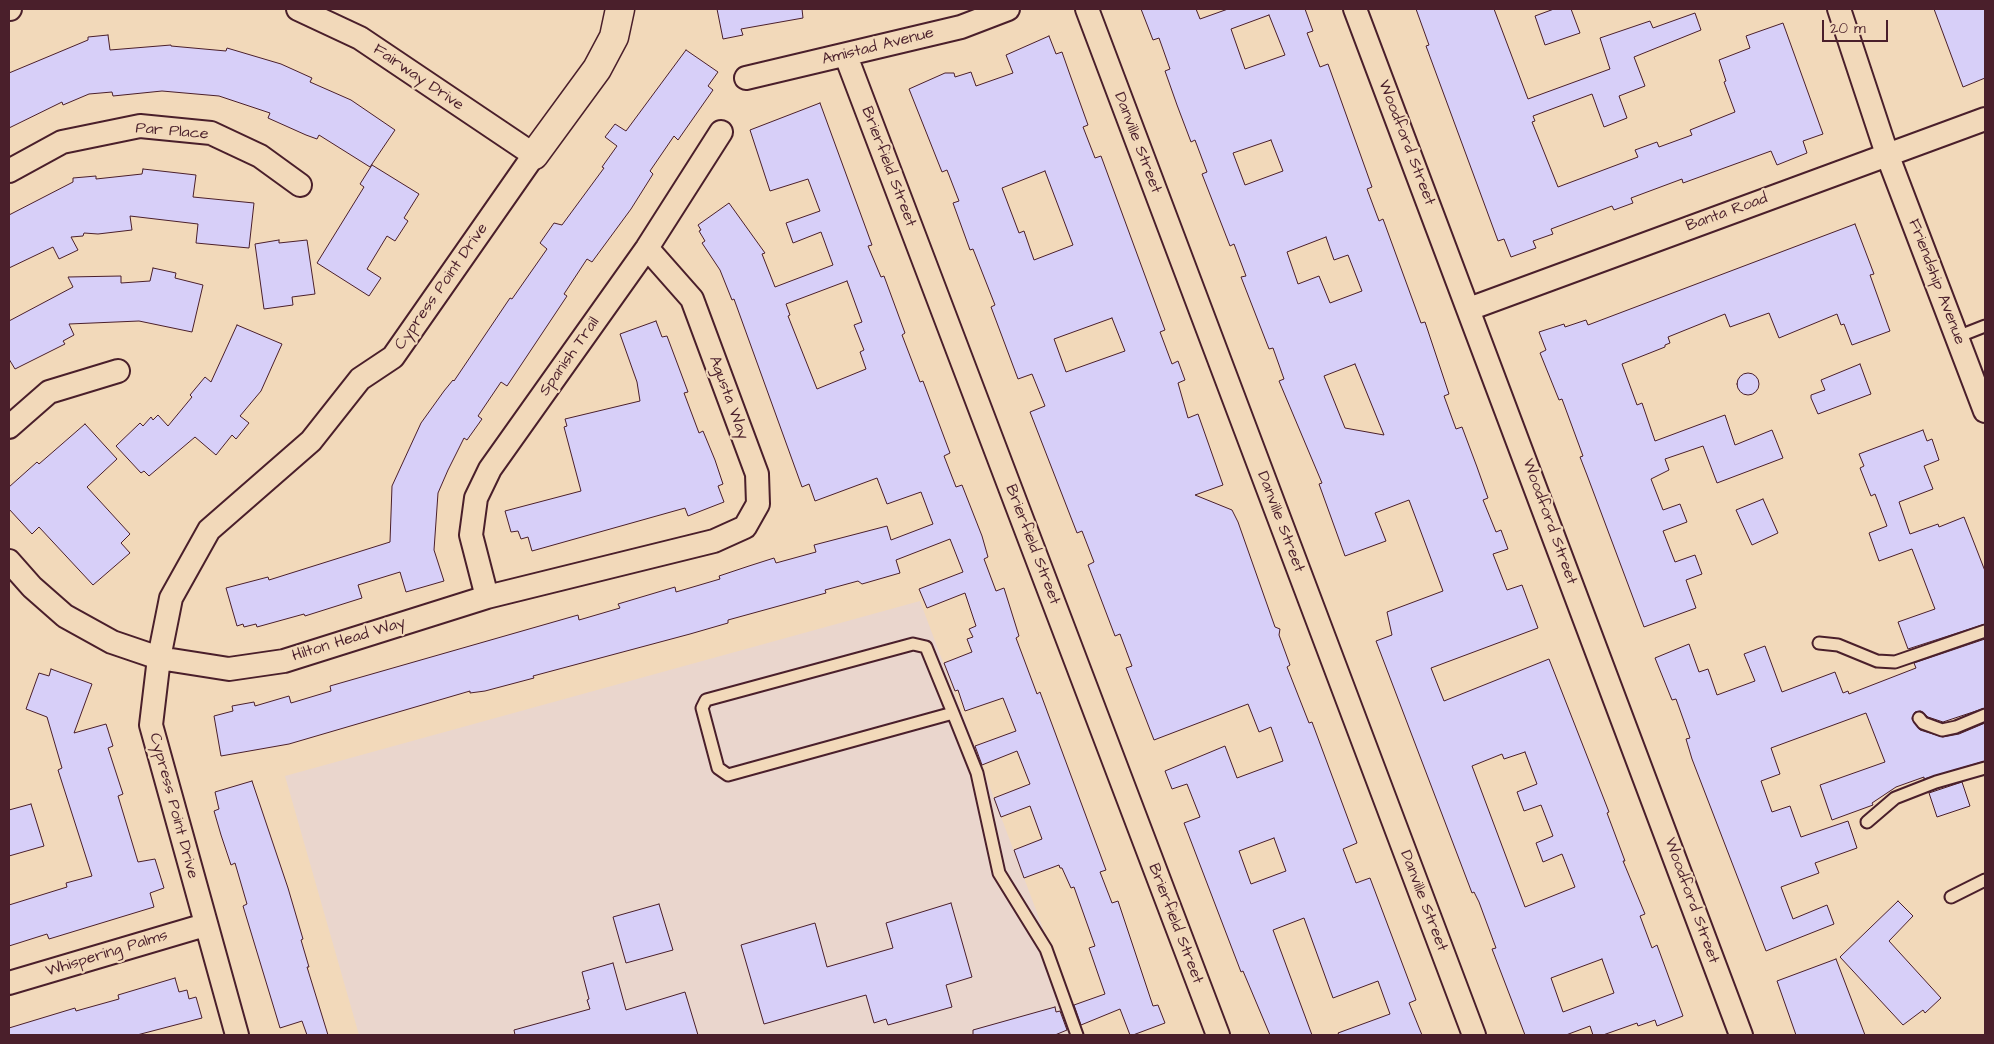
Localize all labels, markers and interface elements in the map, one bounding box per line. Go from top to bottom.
scale bar [1824,10,1890,42]
text: 20 m [1830,18,1866,39]
street label: Amistad Avenue [820,24,936,70]
street label: Fairway Drive [369,41,467,115]
street label: Woodford Street [1373,78,1439,208]
street label: Danville Street [1109,90,1165,196]
street label: Brierfield Street [856,104,920,230]
street label: Par Place [135,119,209,145]
street label: Banta Road [1684,189,1770,237]
street label: Friendship Avenue [1903,217,1969,347]
street label: Cypress Point Drive [391,220,493,354]
street label: Spanish Trail [536,314,604,400]
street label: Agusta Way [704,354,752,442]
street label: Woodford Street [1517,456,1581,588]
street label: Danville Street [1252,469,1308,575]
street label: Brierfield Street [1000,482,1064,608]
street label: Hilton Head Way [290,614,408,666]
street label: Cypress Point Drive [144,731,202,881]
street label: Woodford Street [1659,835,1723,967]
street label: Danville Street [1395,848,1451,954]
street label: Brierfield Street [1143,861,1207,987]
street label: Whispering Palms [44,926,170,982]

